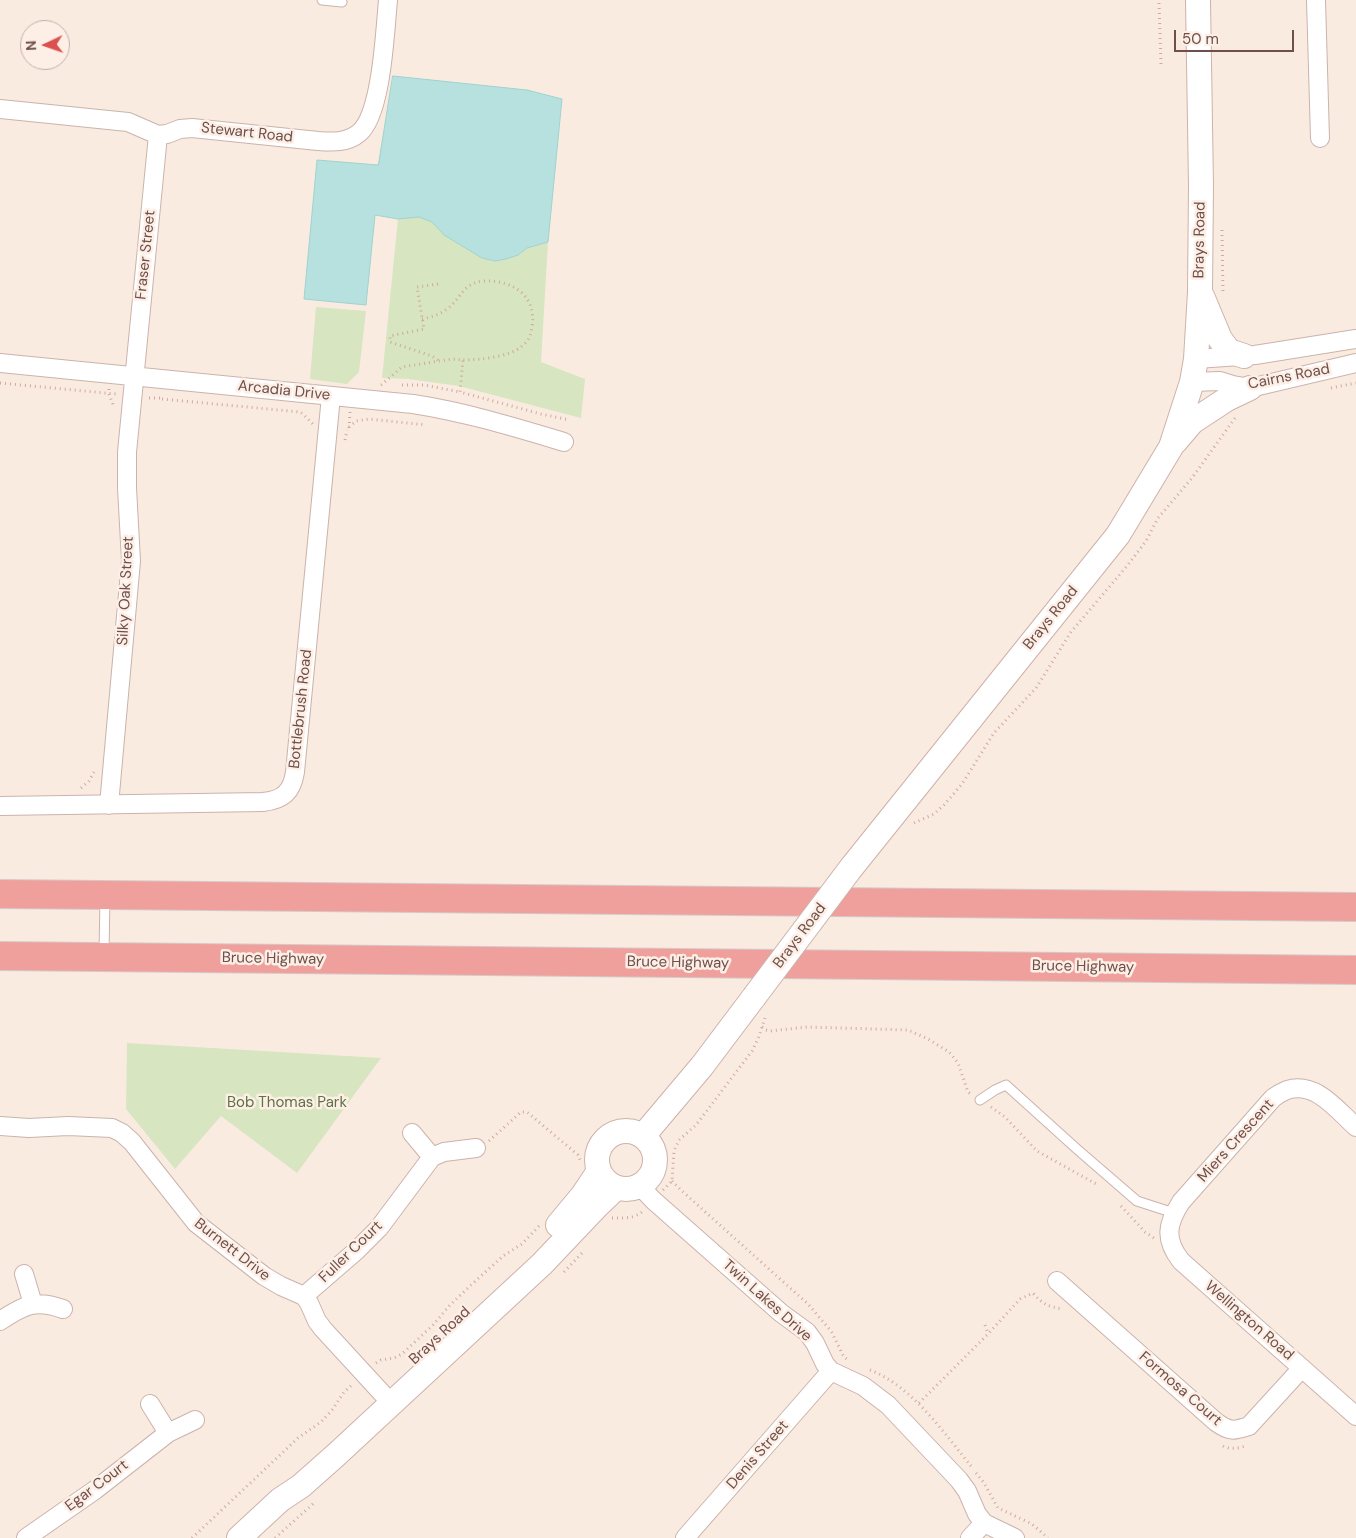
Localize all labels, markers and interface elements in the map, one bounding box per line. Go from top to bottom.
north arrow [20,20,70,70]
scale bar [1176,20,1296,52]
text: 50 m [1182,29,1219,49]
text: N [22,40,40,51]
street label: Stewart Road [200,119,294,147]
street label: Brays Road [1190,201,1210,279]
street label: Fraser Street [132,209,160,301]
street label: Cairns Road [1246,360,1332,394]
street label: Arcadia Drive [237,377,331,405]
street label: Silky Oak Street [114,536,138,646]
street label: Brays Road [1020,582,1082,654]
street label: Bottlebrush Road [286,648,316,770]
street label: Brays Road [770,900,830,972]
street label: Bruce Highway [222,949,324,969]
street label: Bruce Highway [627,953,729,973]
street label: Bruce Highway [1032,957,1134,977]
park label: Bob Thomas Park [227,1094,347,1112]
street label: Miers Crescent [1194,1096,1278,1186]
street label: Burnett Drive [190,1215,274,1285]
street label: Fuller Court [316,1217,386,1287]
street label: Twin Lakes Drive [719,1256,815,1346]
street label: Wellington Road [1201,1278,1297,1364]
street label: Brays Road [406,1303,474,1369]
street label: Formosa Court [1135,1348,1225,1430]
street label: Denis Street [723,1417,793,1493]
street label: Egar Court [62,1456,132,1516]

